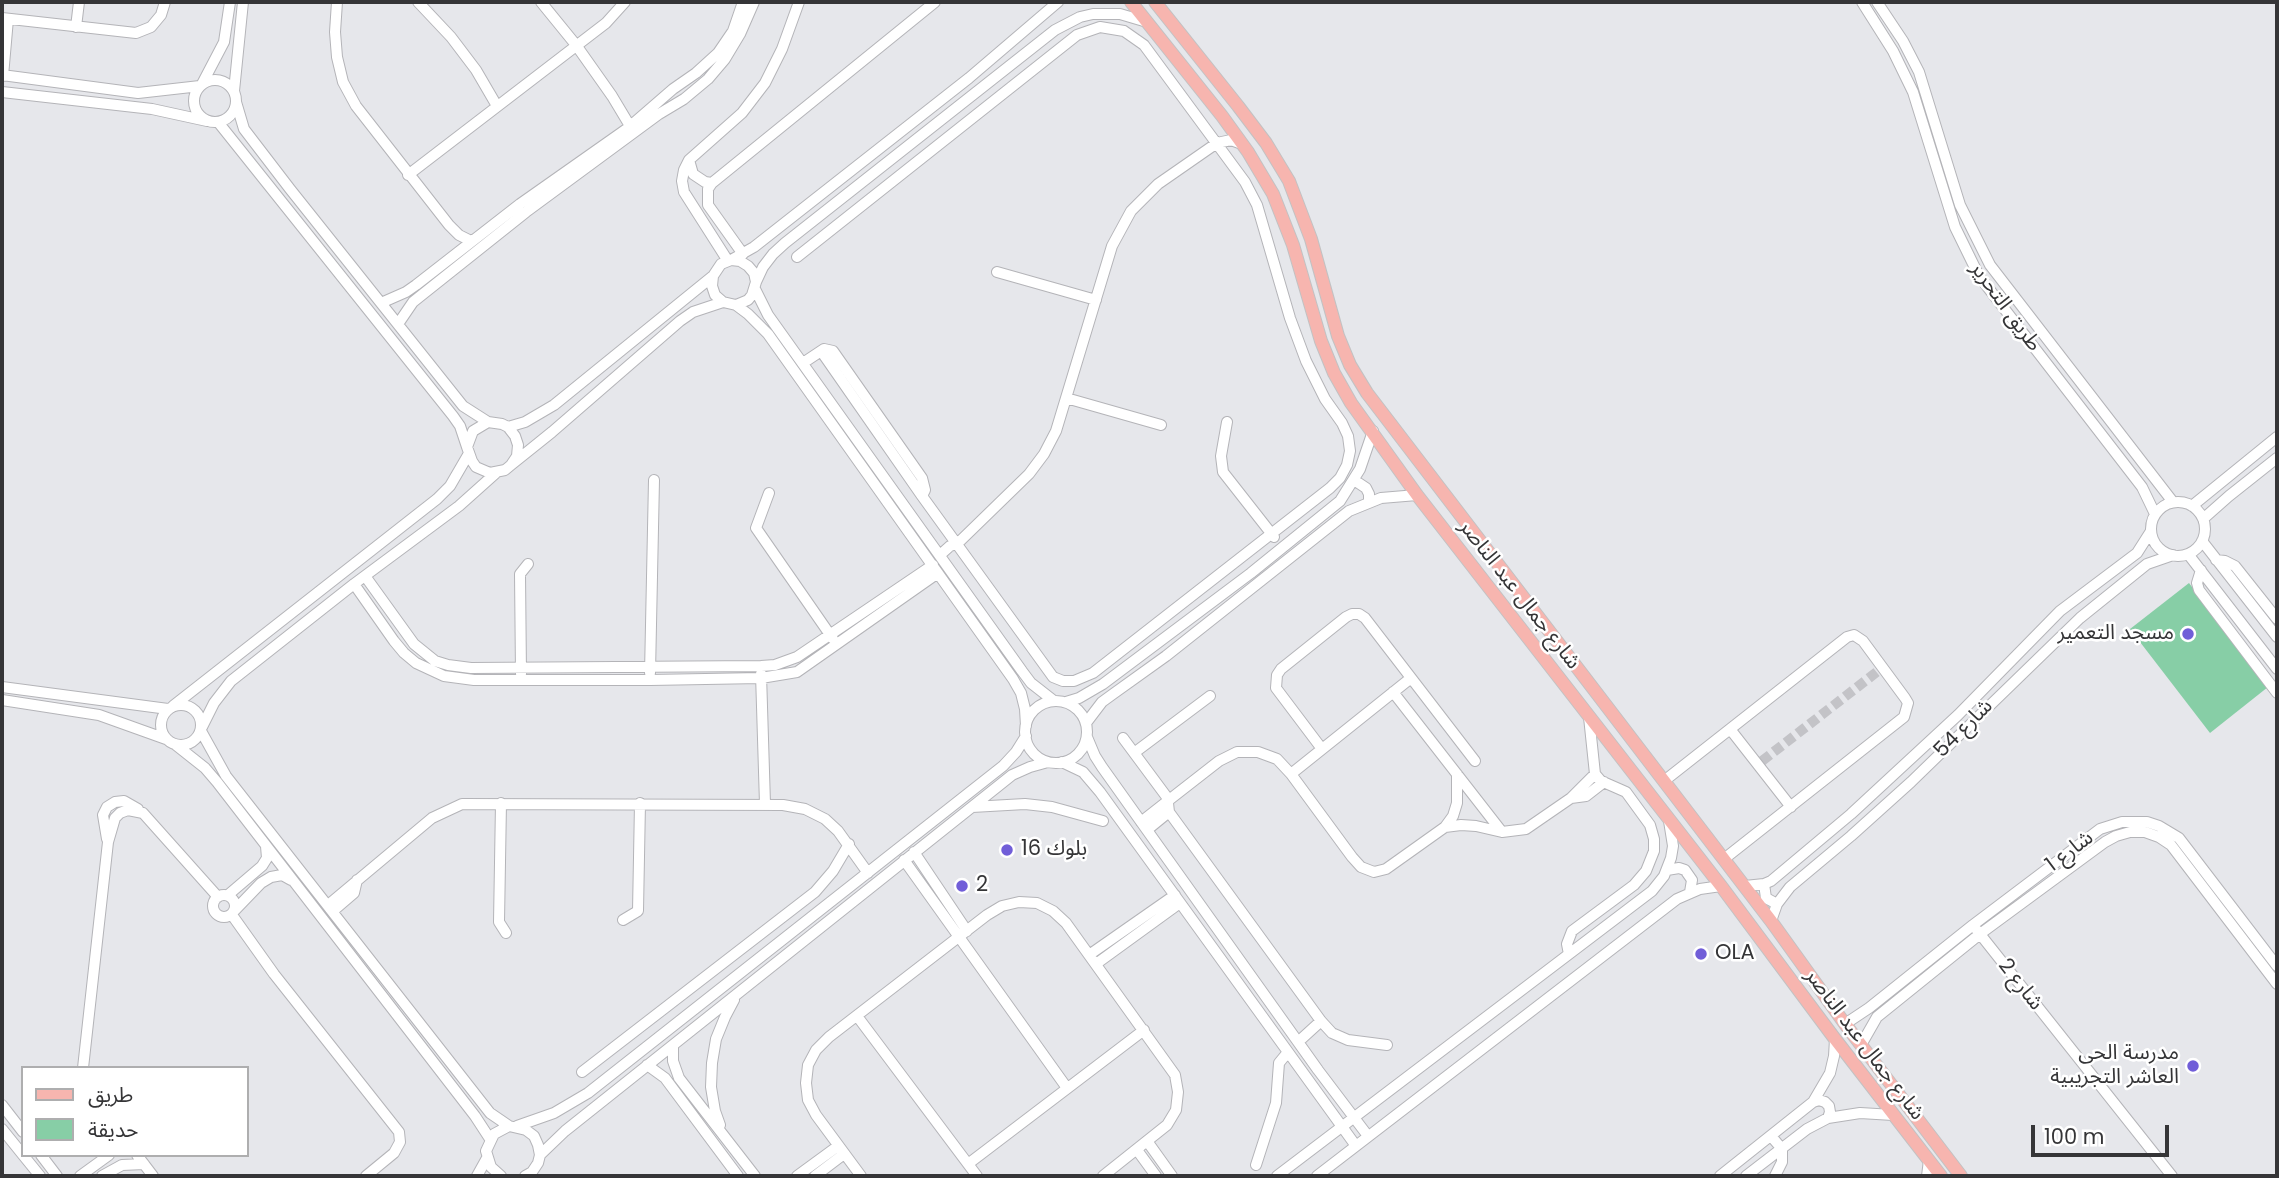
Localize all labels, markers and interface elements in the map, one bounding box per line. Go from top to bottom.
street label: طريق التحرير [1964,257,2046,357]
street label: شارع جمال عبد الناصر [1453,515,1585,675]
place label: مسجد التعمير [2057,621,2174,647]
marker: مسجد التعمير [2180,626,2196,642]
street label: شارع 54 [1929,694,1999,764]
street label: شارع 1 [2041,826,2099,878]
place label: بلوك 16 [1021,837,1087,863]
marker: بلوك 16 [999,842,1015,858]
place label: 2 [976,873,988,899]
marker: 2 [954,878,970,894]
place label: OLA [1715,941,1755,967]
marker: OLA [1693,946,1709,962]
street label: شارع 2 [1992,954,2048,1016]
street label: شارع جمال عبد الناصر [1799,964,1929,1126]
place label: مدرسة الحى العاشر التجريبية [2050,1041,2179,1091]
marker: مدرسة الحى العاشر التجريبية [2185,1058,2201,1074]
legend [21,1066,248,1157]
text: طريق [88,1080,133,1109]
scale bar [2034,1112,2172,1156]
text: حديقة [88,1115,138,1144]
text: 100 m [2044,1122,2104,1151]

